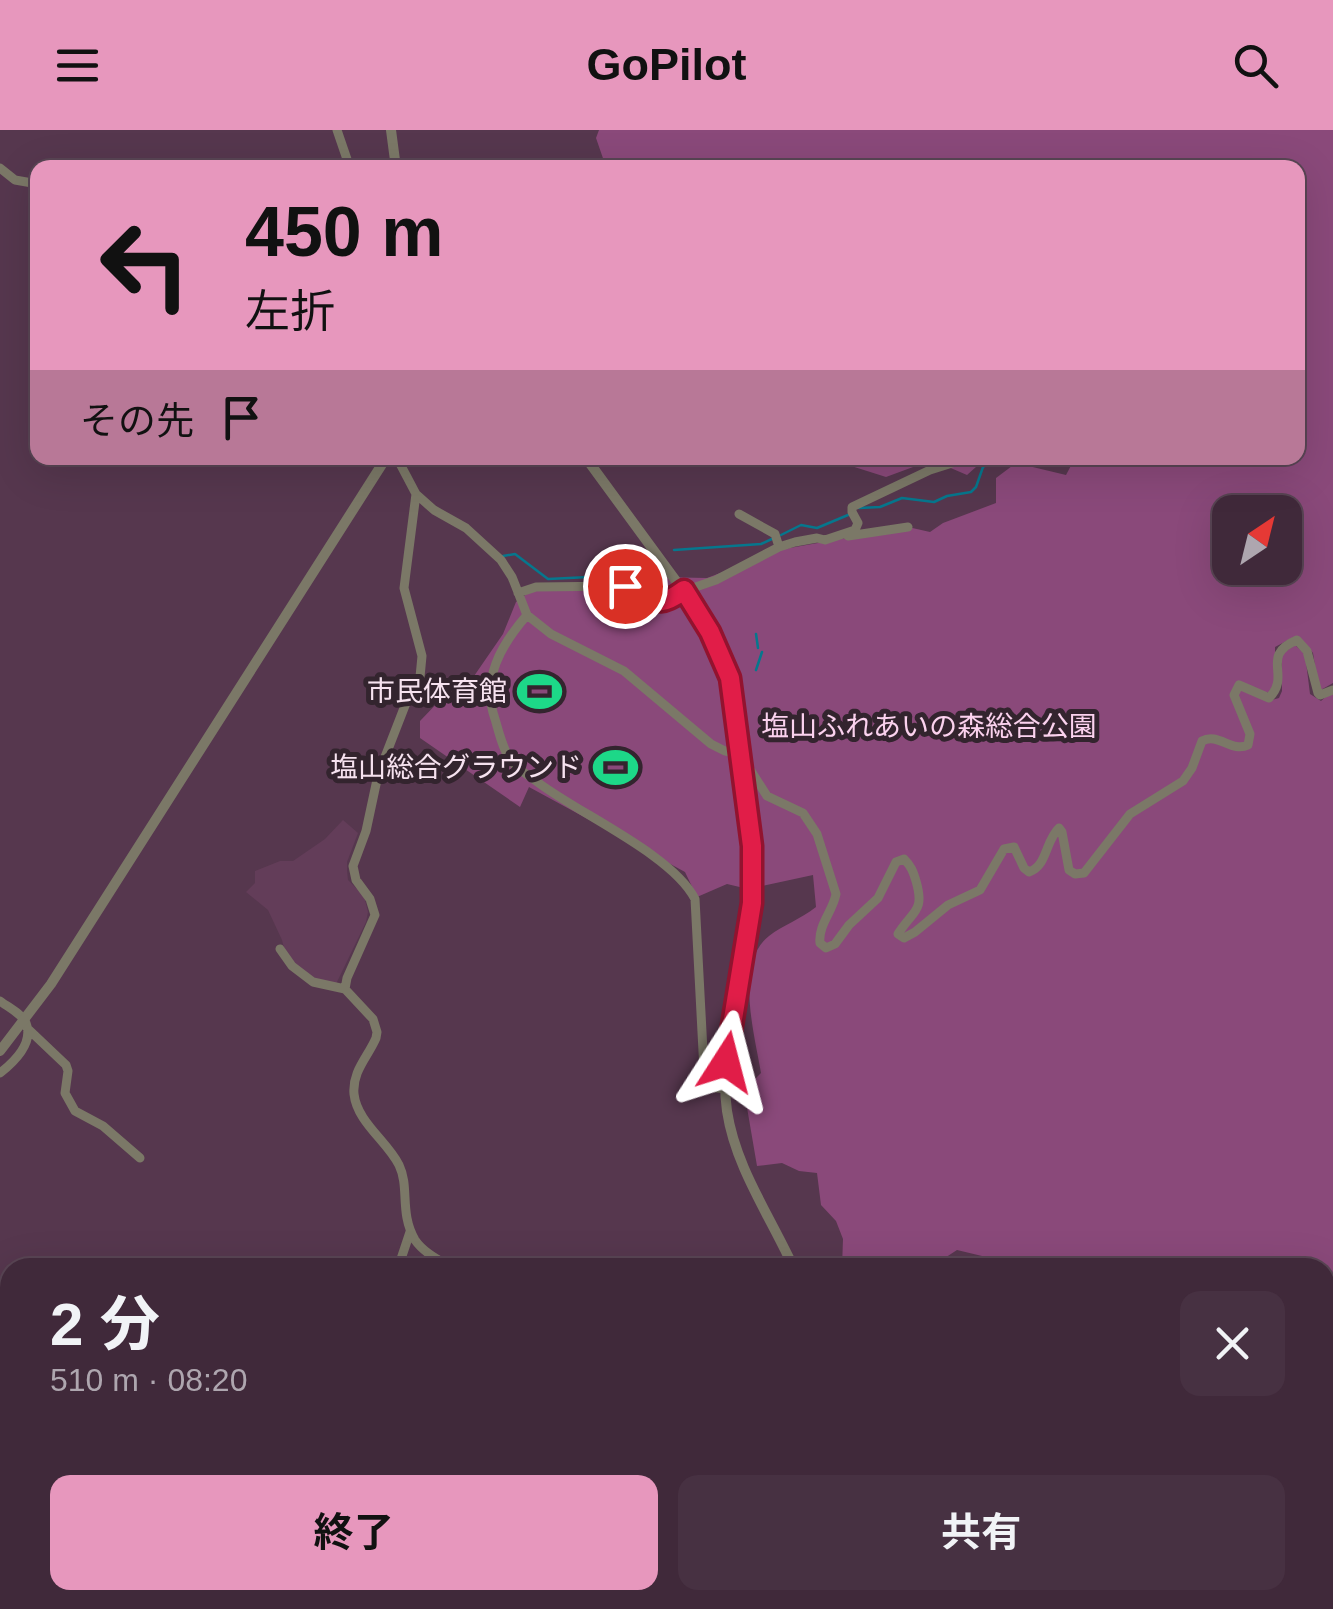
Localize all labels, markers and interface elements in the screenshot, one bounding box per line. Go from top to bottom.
icon: menu [50,38,105,93]
icon: search [1228,38,1283,93]
text: GoPilot [587,39,746,90]
text: 450 m [245,193,443,271]
icon: left [80,200,210,330]
text: 左折 [245,286,335,337]
icon: arrive [214,390,269,445]
text: その先 [80,400,194,442]
north arrow [1212,495,1302,585]
map controls [1212,495,1302,585]
pin [583,544,668,629]
icon: arrive [598,559,653,614]
sports icon: 市民体育館 [516,667,564,715]
place label: 市民体育館 [367,676,507,707]
park label: 塩山ふれあいの森総合公園 [761,711,1097,742]
sports icon: 塩山総合グラウンド [591,743,639,791]
place label: 塩山総合グラウンド [330,752,582,783]
position arrow [674,1010,778,1114]
text: 2 分 [50,1291,160,1358]
button: close [1180,1291,1285,1396]
text: 510 m · 08:20 [50,1362,247,1398]
button: 終了 [50,1475,658,1590]
button: 共有 [678,1475,1285,1590]

